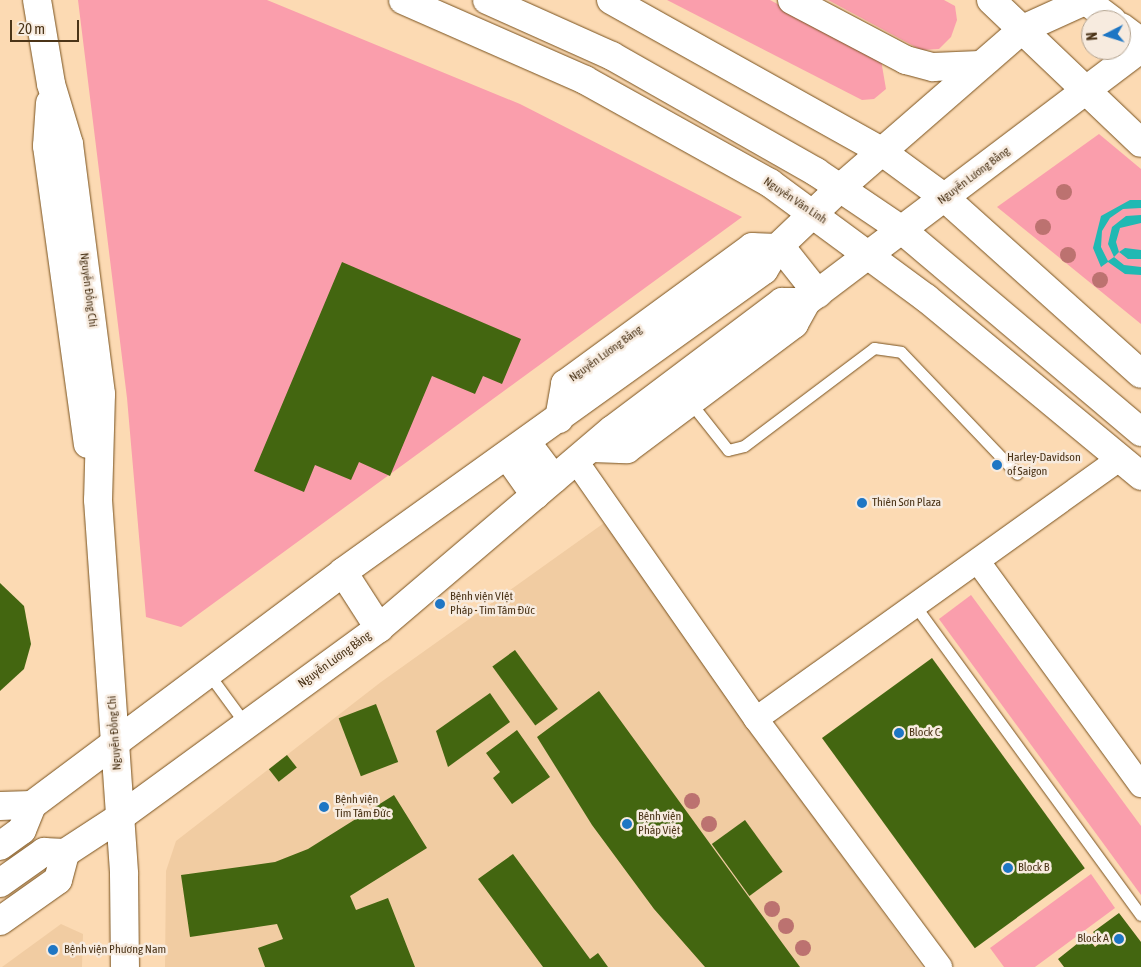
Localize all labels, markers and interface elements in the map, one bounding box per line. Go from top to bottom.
scale bar [12,10,81,42]
north arrow [1081,10,1131,60]
text: 20 m [18,20,45,37]
text: N [1084,31,1100,41]
street label: Nguyễn Lương Bằng [935,144,1013,208]
street label: Nguyễn Văn Linh [761,175,829,227]
street label: Nguyễn Đổng Chi [76,252,100,328]
street label: Nguyễn Lương Bằng [567,323,645,385]
place label: Harley-Davidson of Saigon [1007,451,1081,479]
marker: Harley-Davidson of Saigon [991,459,1003,471]
place label: Thiên Sơn Plaza [872,496,941,510]
marker: Thiên Sơn Plaza [856,497,868,509]
place label: Bệnh viện VIệt Pháp - Tim Tâm Đức [450,590,535,618]
marker: Bệnh viện VIệt Pháp - Tim Tâm Đức [434,598,446,610]
street label: Nguyễn Lương Bằng [296,629,374,691]
street label: Nguyễn Đổng Chi [105,695,125,771]
place label: Block C [909,726,940,740]
marker: Block C [893,727,905,739]
place label: Bệnh viện Tim Tâm Đức [335,793,390,821]
marker: Bệnh viện Tim Tâm Đức [317,800,331,814]
place label: Bệnh viện Pháp Việt [638,810,681,838]
marker: Bệnh viện Pháp Việt [620,817,634,831]
place label: Block B [1018,861,1049,875]
marker: Block B [1002,862,1014,874]
place label: Block A [1077,932,1109,946]
marker: Block A [1113,933,1125,945]
marker: Bệnh viện Phương Nam [46,943,60,957]
place label: Bệnh viện Phương Nam [64,943,166,957]

